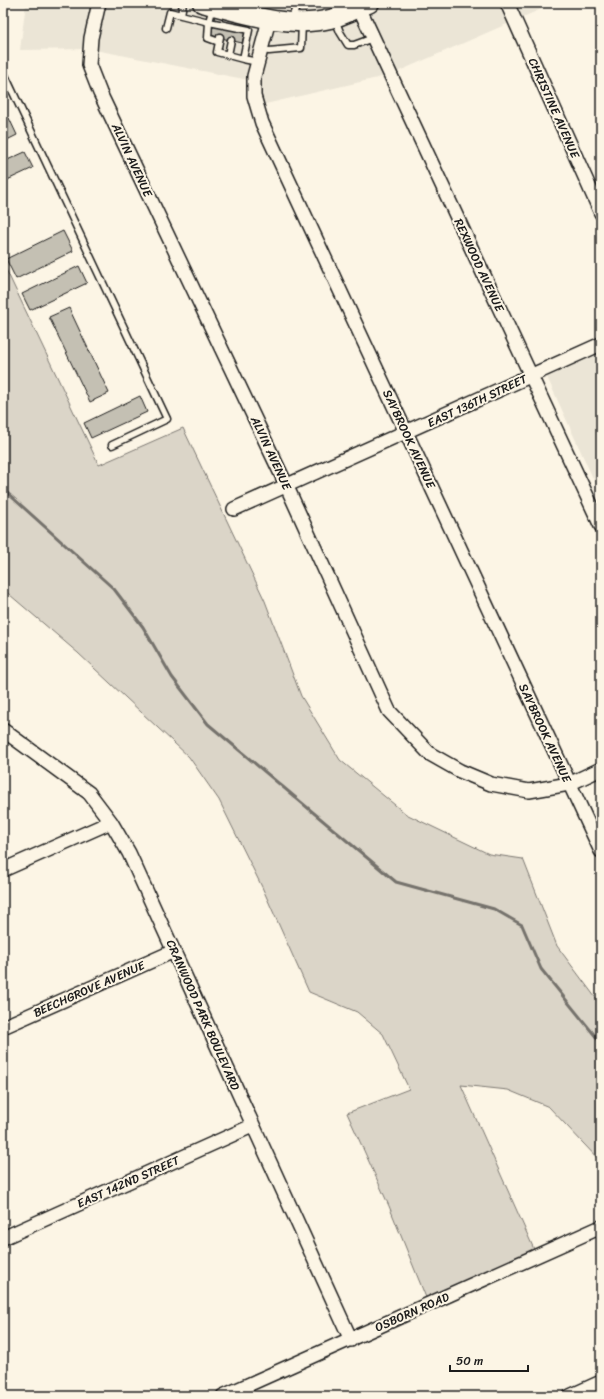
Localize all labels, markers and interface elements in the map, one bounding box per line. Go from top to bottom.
street label: CHRISTINE AVENUE [522,54,587,163]
street label: ALVIN AVENUE [105,118,159,202]
street label: REXWOOD AVENUE [448,215,511,317]
street label: EAST 136TH STREET [423,368,531,434]
street label: SAYBROOK AVENUE [376,386,442,493]
street label: ALVIN AVENUE [244,411,298,495]
street label: SAYBROOK AVENUE [512,680,578,787]
street label: CRANWOOD PARK BOULEVARD [160,936,247,1095]
street label: BEECHGROVE AVENUE [30,954,150,1024]
street label: EAST 142ND STREET [73,1149,183,1214]
street label: OSBORN ROAD [371,1286,453,1338]
scale bar [450,1347,528,1373]
text: 50 m [456,1350,483,1372]

